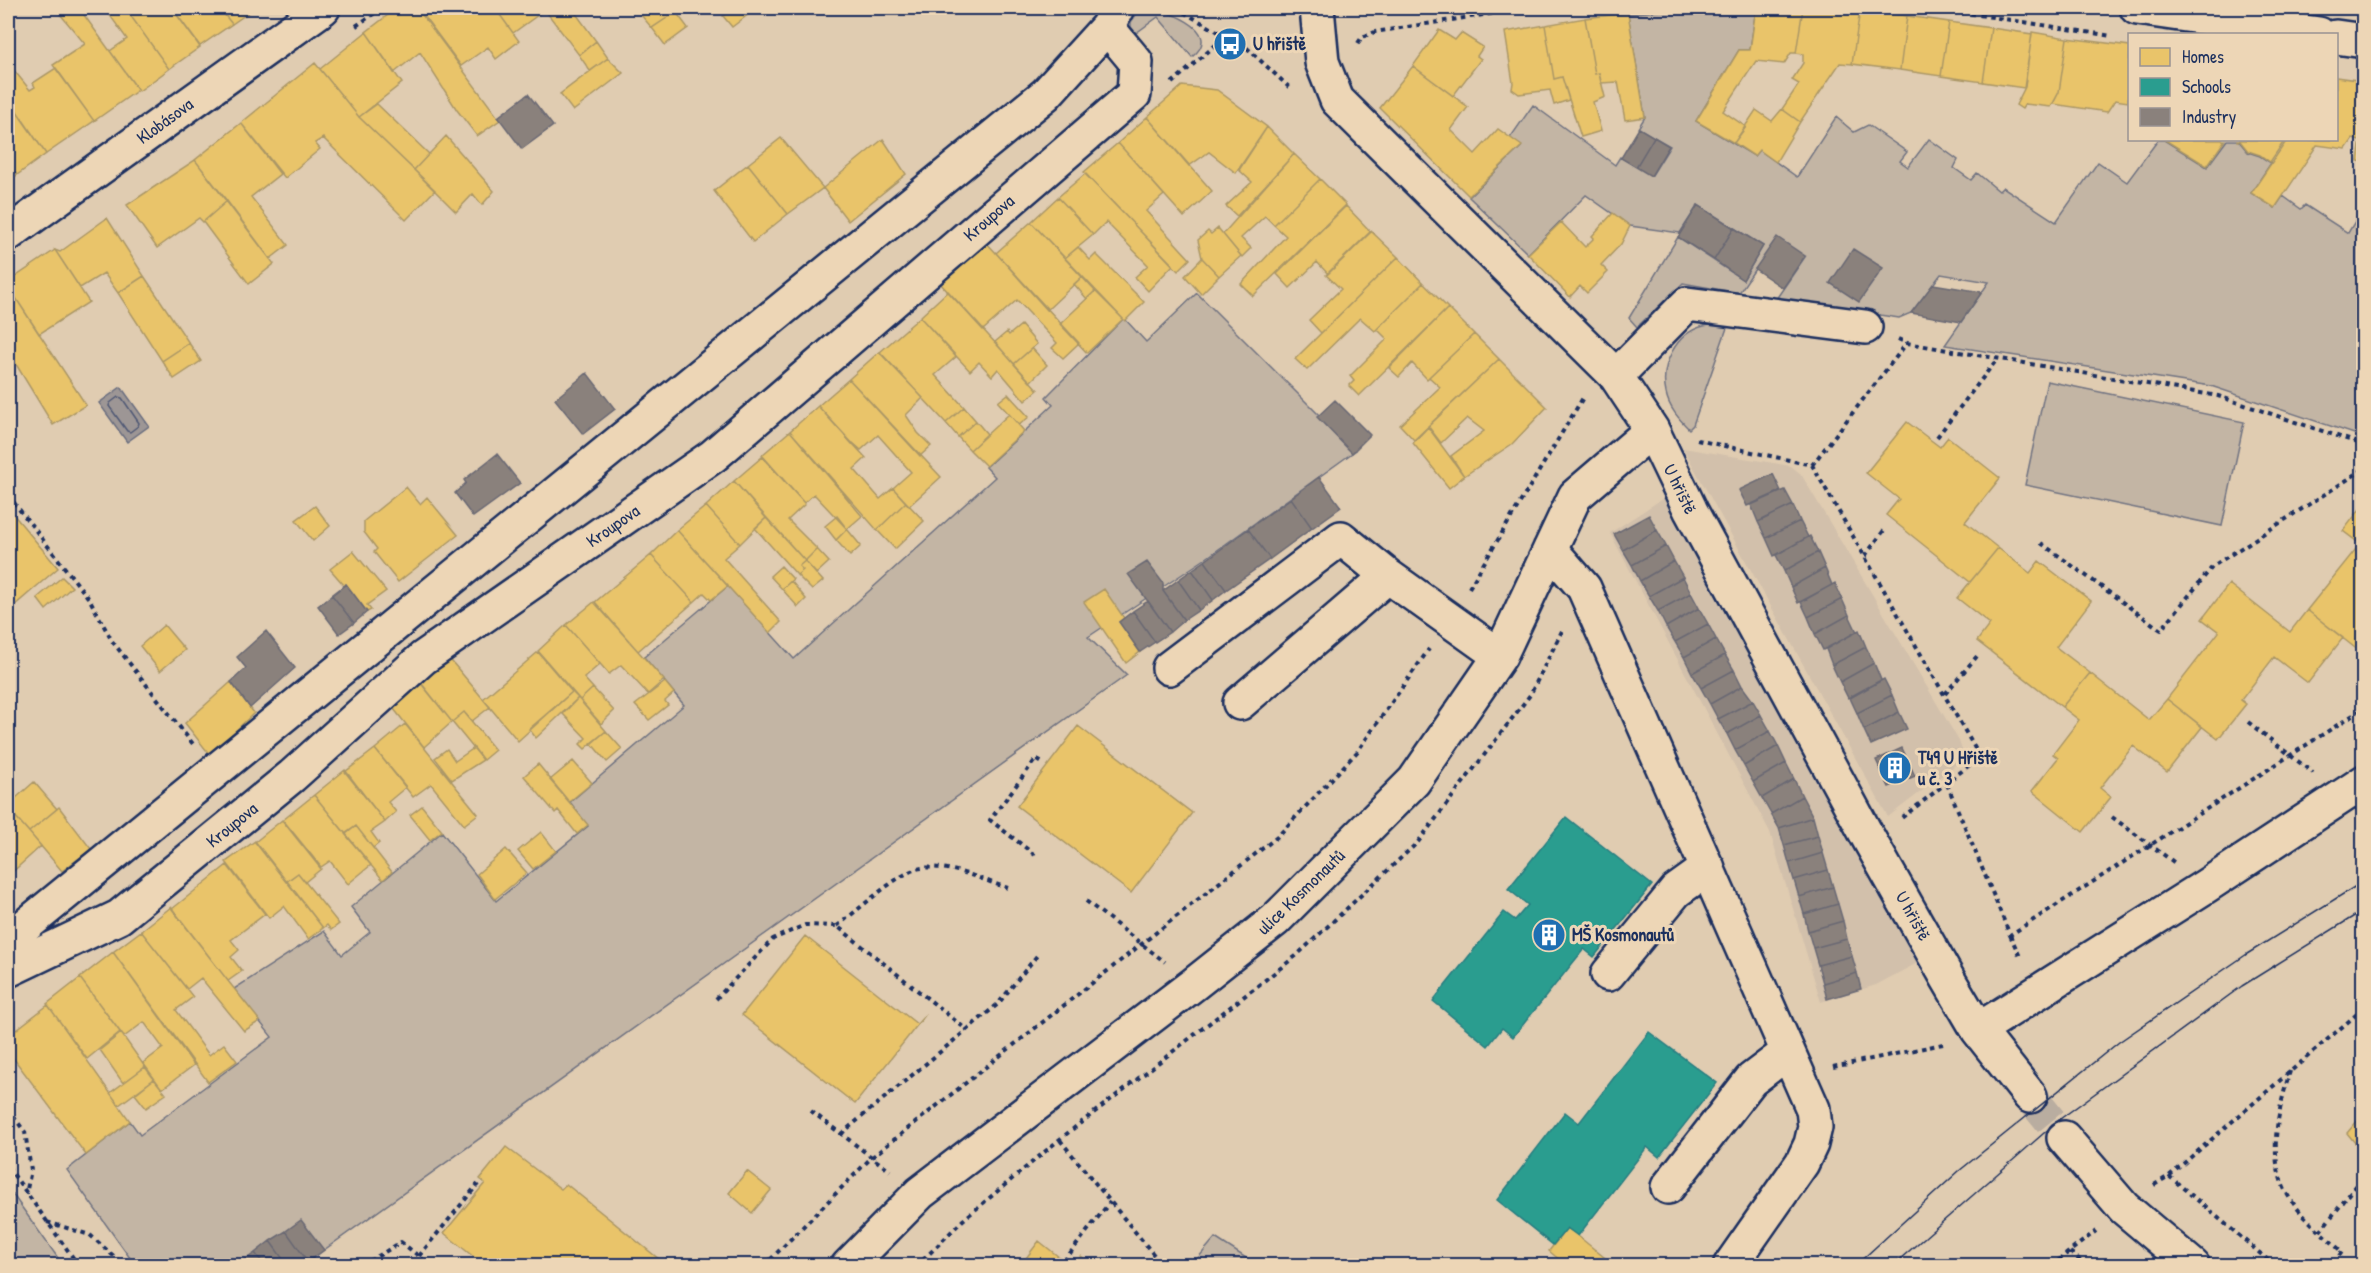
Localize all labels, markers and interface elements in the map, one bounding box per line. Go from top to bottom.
bus stop icon: U hřiště [1212,26,1248,62]
place label: U hřiště [1253,31,1307,56]
legend [2128,33,2338,141]
text: Homes [2182,44,2224,69]
text: Schools [2182,74,2231,99]
street label: Klobásova [131,92,198,150]
text: Industry [2182,104,2237,129]
street label: Kroupova [958,189,1020,247]
street label: U hřiště [1658,460,1703,518]
street label: Kroupova [581,498,644,553]
place label: T49 U Hřiště u č. 3 [1917,745,1998,791]
building icon: T49 U Hřiště u č. 3 [1877,750,1913,786]
street label: Kroupova [200,796,263,853]
street label: ulice Kosmonautů [1251,843,1350,940]
street label: U hřiště [1890,887,1937,945]
building icon: MŠ Kosmonautů [1531,917,1567,953]
place label: MŠ Kosmonautů [1572,922,1675,947]

